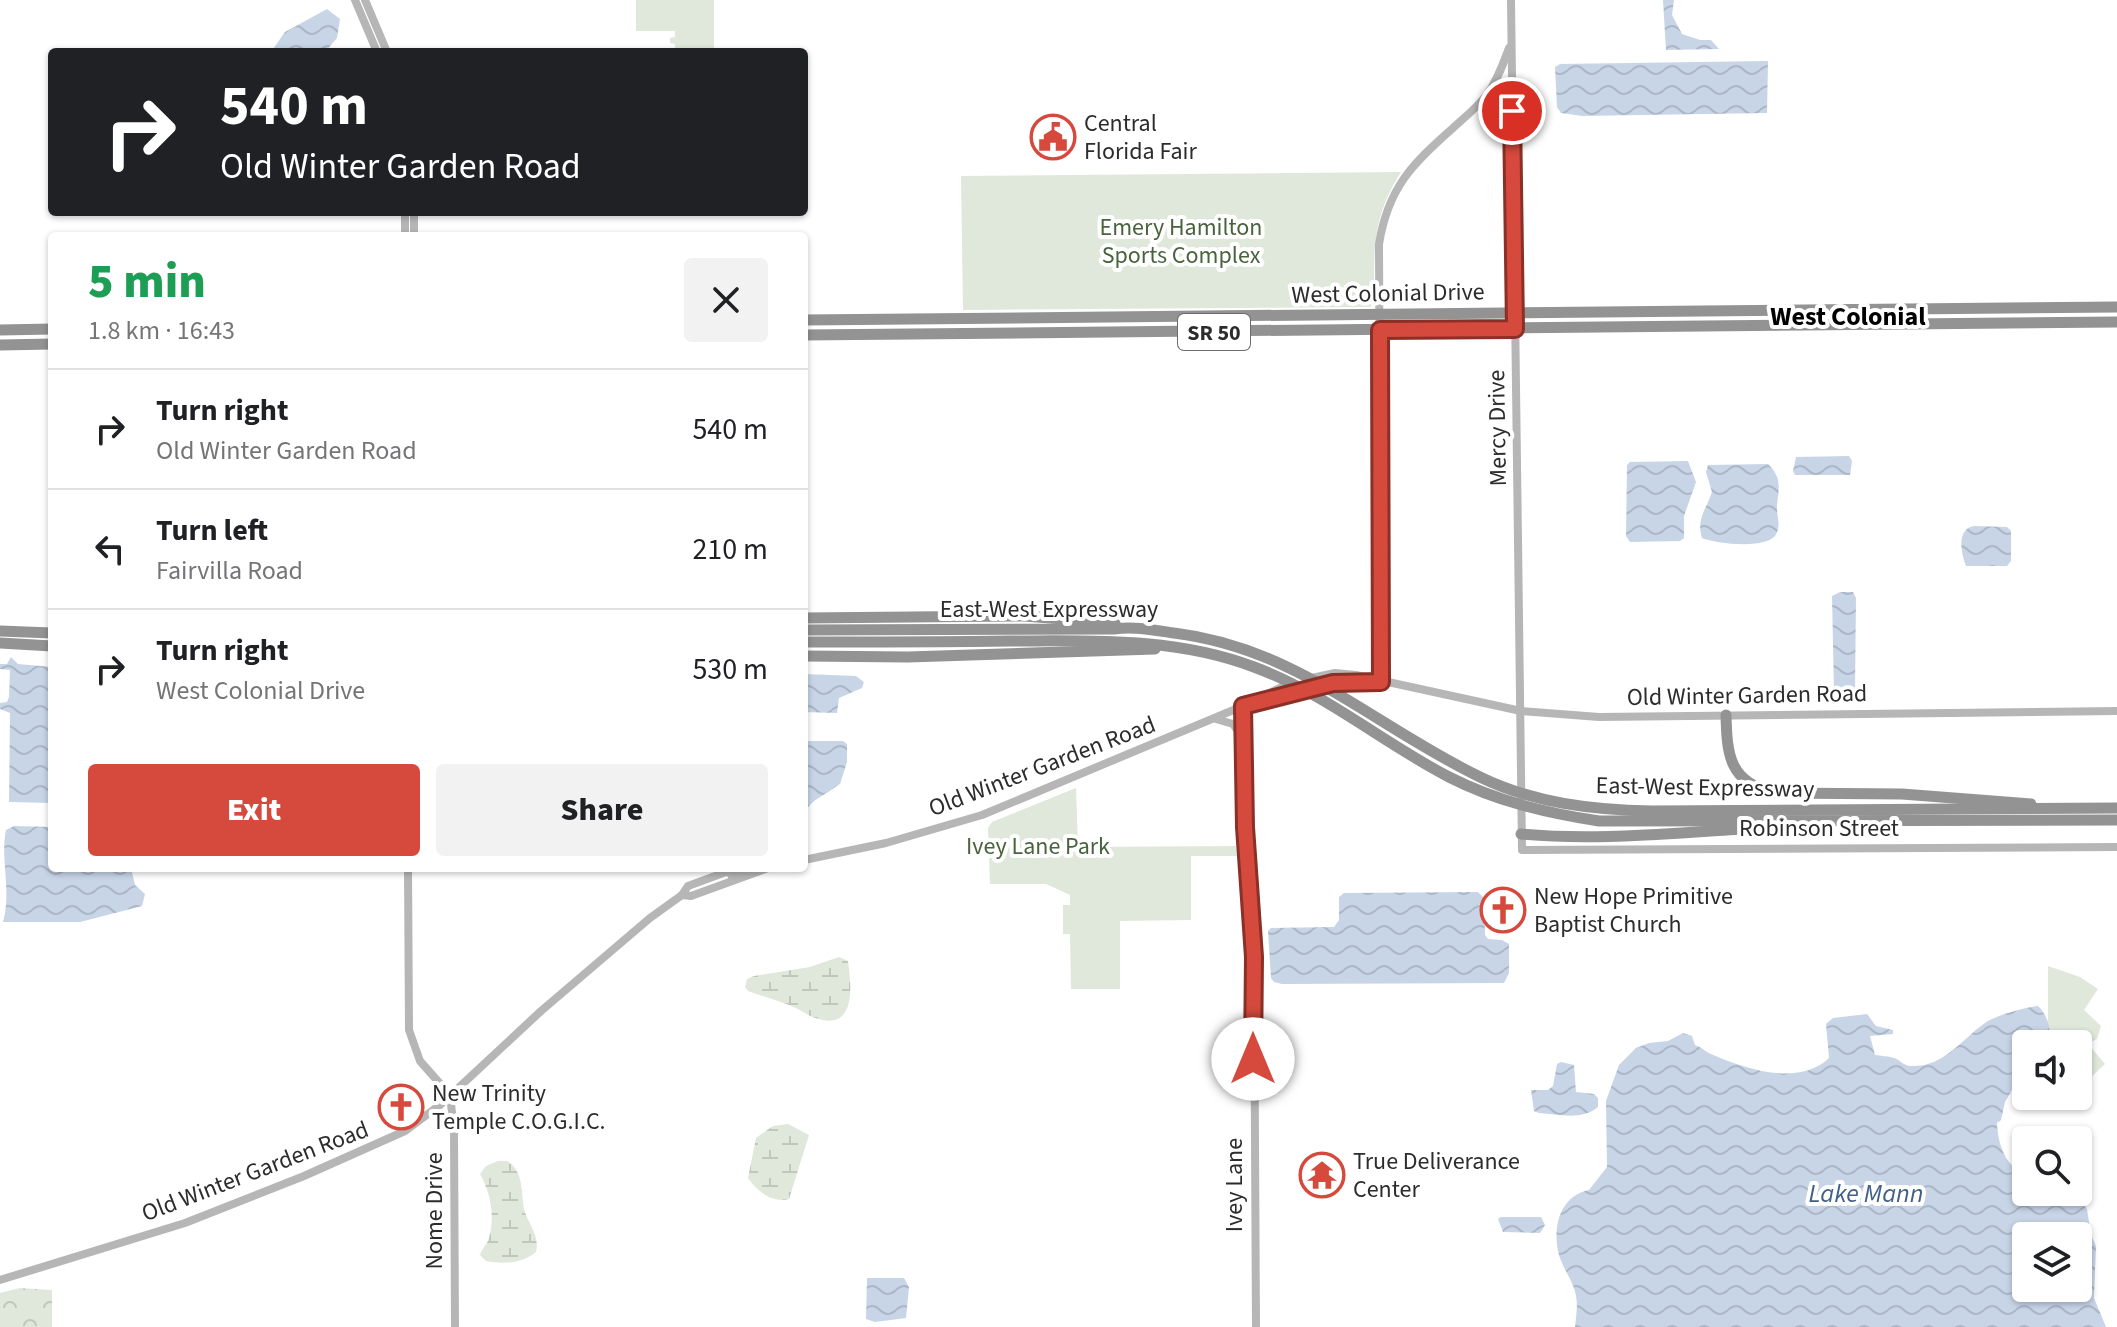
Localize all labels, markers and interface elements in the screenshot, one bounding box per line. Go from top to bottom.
text: 540 m [220,67,368,146]
pin [1478,77,1546,145]
icon: right [88,80,192,184]
icon: arrive [1490,89,1534,133]
place label: Central Florida Fair [1084,106,1197,169]
public building icon: Central Florida Fair [1029,113,1077,161]
text: Old Winter Garden Road [220,141,581,192]
park label: Emery Hamilton Sports Complex [1100,210,1262,273]
text: 5 min [88,248,206,316]
button: close [684,258,768,342]
street label: West Colonial Drive [1291,274,1485,313]
district label: West Colonial [1770,298,1926,335]
text: 1.8 km · 16:43 [88,312,235,349]
road number: SR 50 [1178,314,1250,350]
street label: Mercy Drive [1479,369,1516,487]
text: Turn right [156,389,288,432]
icon: right [88,407,132,451]
text: 540 m [692,408,768,451]
text: Old Winter Garden Road [156,432,417,469]
text: Turn left [156,509,268,552]
icon: left [88,527,132,571]
text: 210 m [692,528,768,571]
text: Fairvilla Road [156,552,303,589]
street label: East-West Expressway [940,592,1158,627]
text: Turn right [156,629,288,672]
icon: right [88,647,132,691]
text: 530 m [692,648,768,691]
text: West Colonial Drive [156,672,365,709]
street label: Old Winter Garden Road [1626,676,1868,715]
street label: Old Winter Garden Road [924,707,1161,826]
button: Exit [88,764,420,856]
button: Share [436,764,768,856]
street label: East-West Expressway [1595,768,1815,807]
street label: Robinson Street [1739,811,1899,846]
park label: Ivey Lane Park [966,829,1110,864]
place label: New Hope Primitive Baptist Church [1534,879,1733,942]
church icon: New Hope Primitive Baptist Church [1479,886,1527,934]
position arrow [1211,1017,1295,1101]
map controls [2012,1030,2092,1302]
button: sound [2012,1030,2092,1110]
place label: New Trinity Temple C.O.G.I.C. [432,1076,606,1139]
church icon: New Trinity Temple C.O.G.I.C. [377,1083,425,1131]
street label: Old Winter Garden Road [137,1112,374,1231]
button: search [2012,1126,2092,1206]
street label: Ivey Lane [1217,1138,1252,1232]
place label: True Deliverance Center [1353,1144,1520,1207]
temple icon: True Deliverance Center [1298,1151,1346,1199]
street label: Nome Drive [417,1152,452,1270]
water label: Lake Mann [1809,1175,1923,1212]
button: layers [2012,1222,2092,1302]

